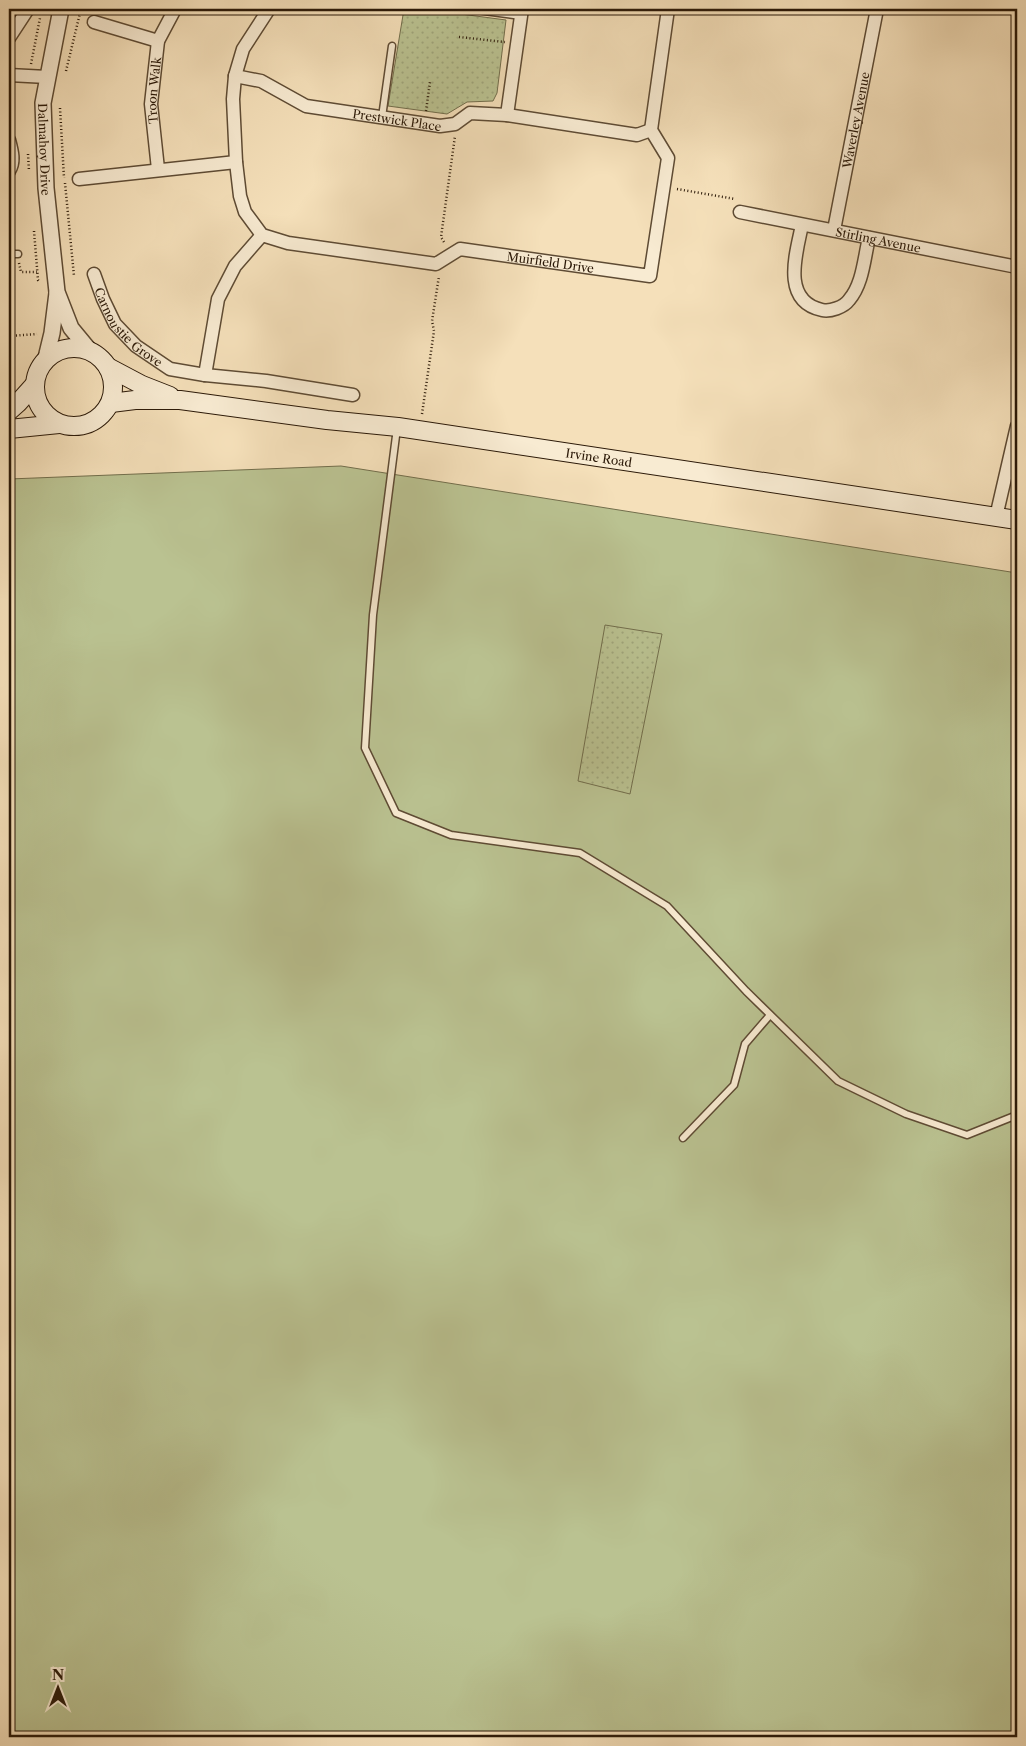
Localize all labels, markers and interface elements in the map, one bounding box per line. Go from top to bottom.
street label: Troon Walk [143,55,164,125]
street label: Waverley Avenue [838,70,872,171]
street label: Dalmahoy Drive [36,103,54,196]
street label: Prestwick Place [352,106,443,134]
street label: Stirling Avenue [834,224,923,255]
street label: Muirfield Drive [506,248,595,275]
street label: Carnoustie Grove [92,285,166,369]
street label: Irvine Road [565,445,634,470]
north arrow [32,1664,82,1714]
text: N [52,1666,64,1684]

